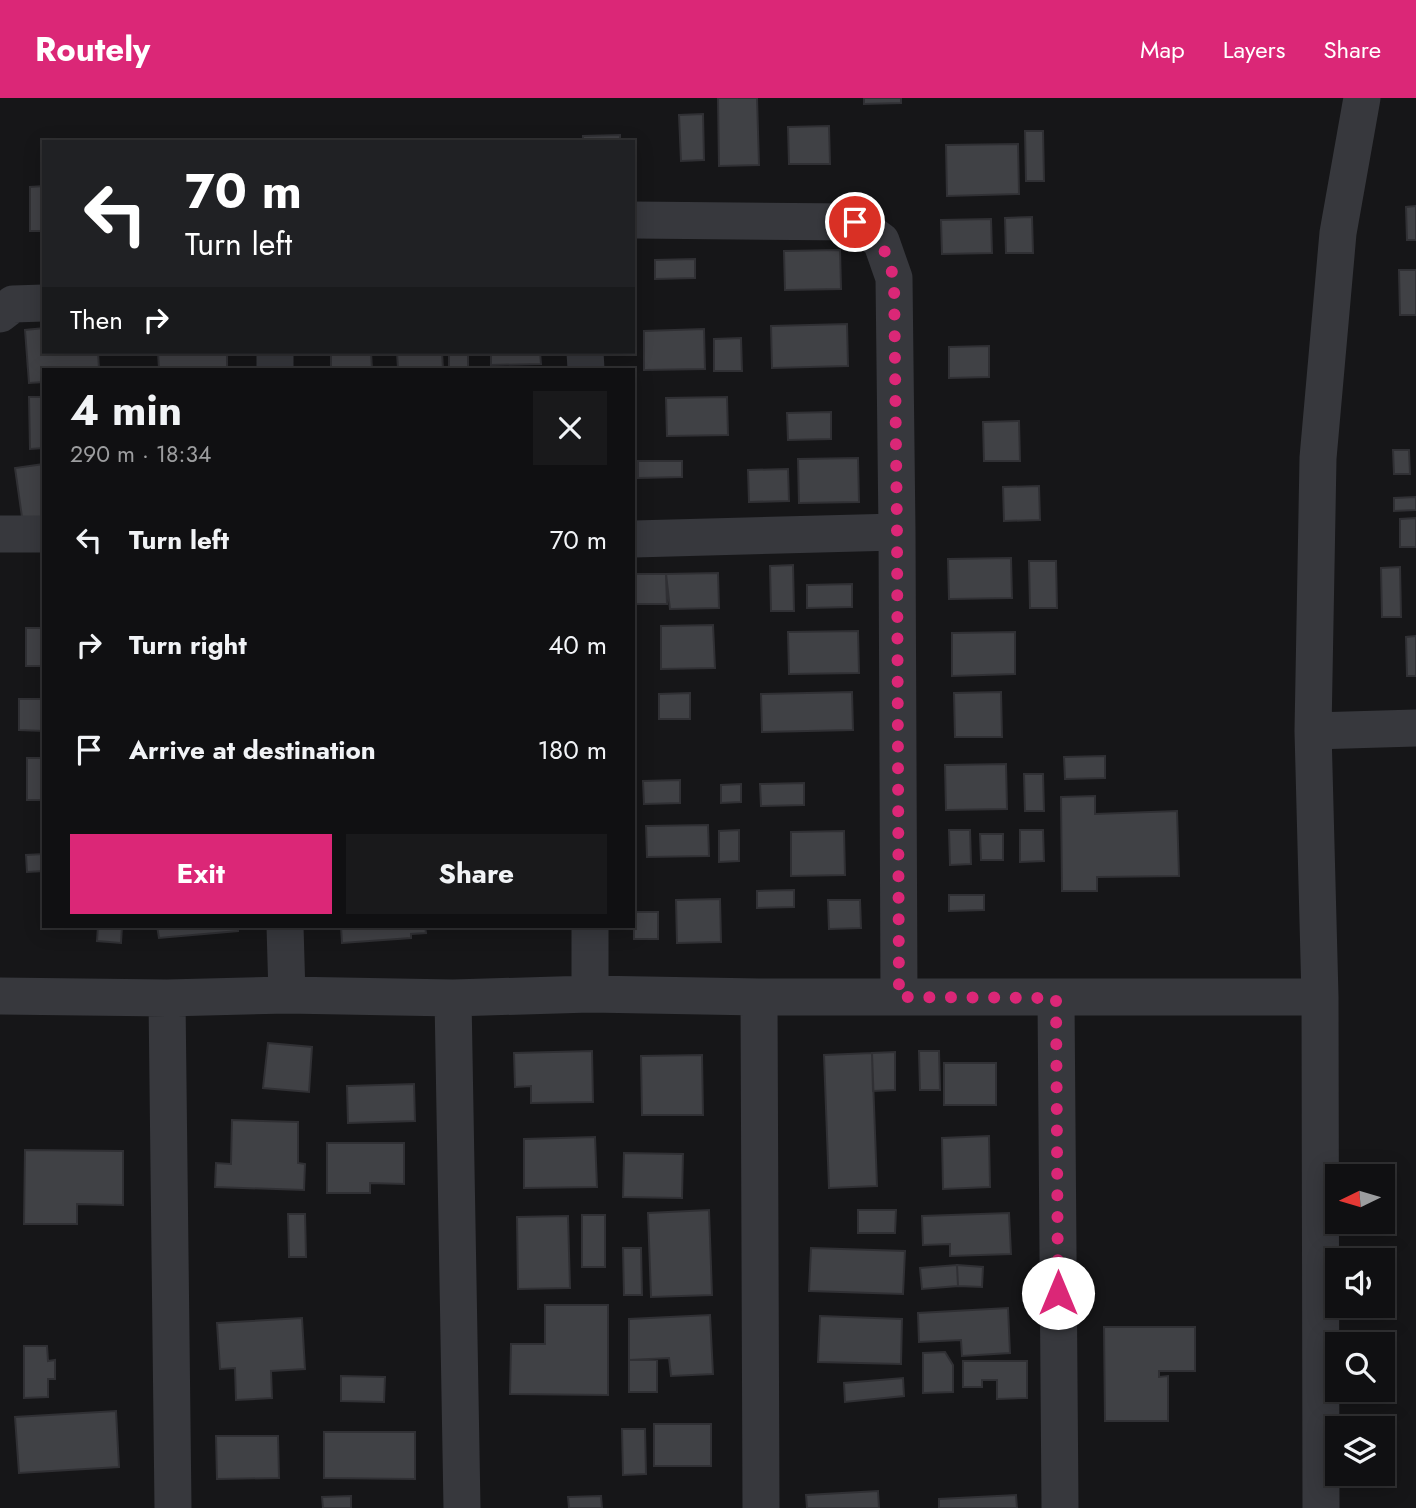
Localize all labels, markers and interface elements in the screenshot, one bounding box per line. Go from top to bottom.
text: Routely [35,26,150,73]
text: Map [1140,32,1185,67]
text: Layers [1223,32,1285,67]
text: Share [1323,32,1381,67]
text: 70 m [185,156,302,226]
icon: left [70,168,161,259]
pin [825,192,885,252]
icon: arrive [836,203,874,241]
text: Turn left [185,221,292,267]
text: Then [70,301,123,339]
icon: right [137,301,175,339]
text: 4 min [70,380,182,441]
button: close [533,391,607,465]
text: 290 m · 18:34 [70,437,211,471]
icon: left [70,521,108,559]
text: Turn left [129,521,229,559]
text: 70 m [550,521,607,559]
icon: right [70,626,108,664]
text: Turn right [129,626,247,664]
text: 40 m [548,626,607,664]
icon: arrive [70,731,108,769]
text: Arrive at destination [129,731,376,769]
text: 180 m [537,731,607,769]
button: Exit [70,834,332,914]
button: Share [346,834,607,914]
north arrow [1325,1164,1395,1234]
map controls [1325,1164,1395,1486]
button: sound [1325,1248,1395,1318]
position arrow [1021,1256,1095,1330]
button: search [1325,1332,1395,1402]
button: layers [1325,1416,1395,1486]

